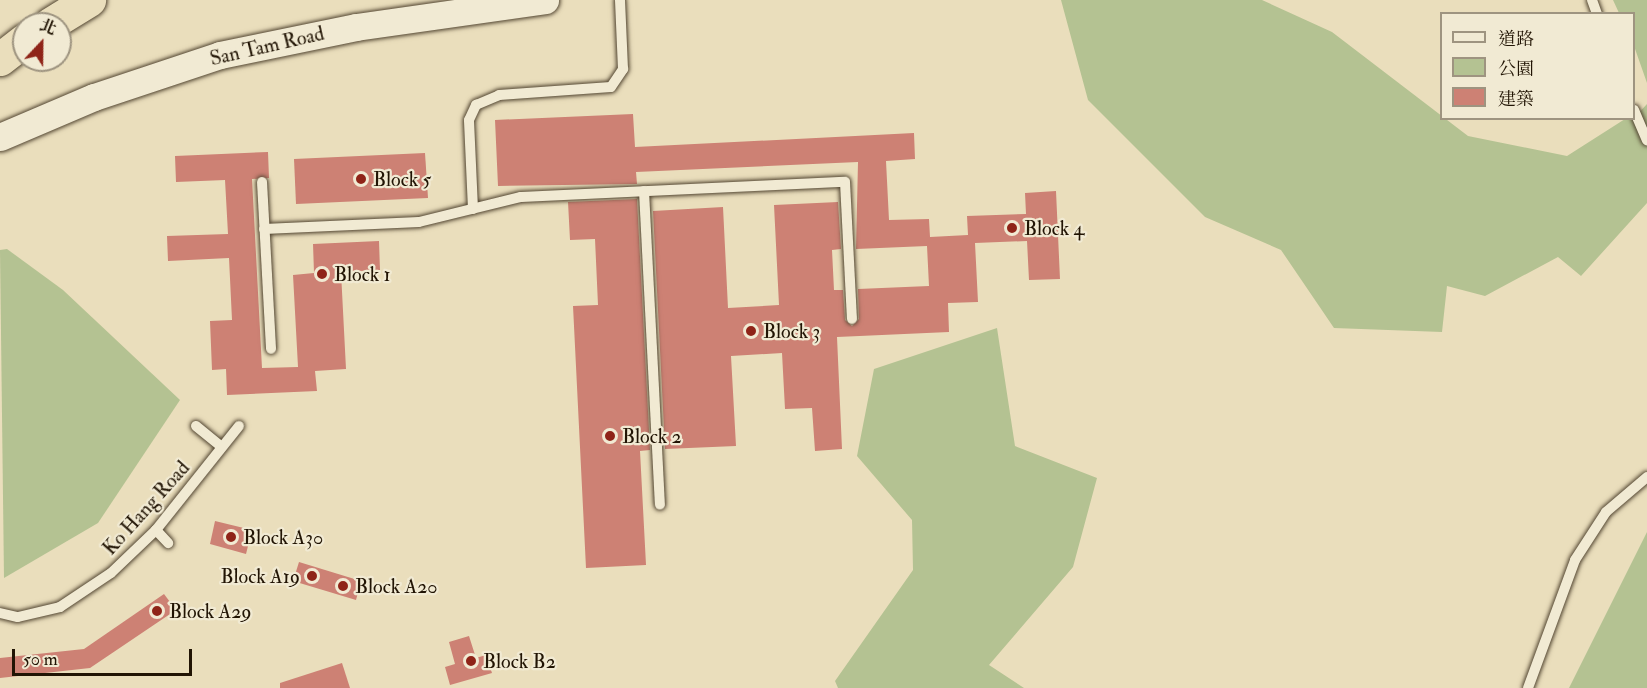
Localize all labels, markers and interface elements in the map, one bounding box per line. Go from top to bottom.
north arrow [12,12,72,72]
legend [1440,12,1635,120]
text: 北 [37,15,59,39]
street label: San Tam Road [208,21,326,71]
text: 道路 [1498,28,1534,51]
text: 公園 [1498,58,1534,81]
text: 建築 [1498,88,1534,111]
place label: Block 5 [373,167,431,191]
marker: Block 5 [354,172,368,186]
place label: Block 4 [1024,216,1084,240]
marker: Block 4 [1005,221,1019,235]
place label: Block 1 [334,262,391,286]
marker: Block 1 [315,267,329,281]
place label: Block 3 [763,319,820,343]
marker: Block 3 [744,324,758,338]
place label: Block 2 [622,424,682,448]
marker: Block 2 [603,429,617,443]
street label: Ko Hang Road [98,456,194,560]
place label: Block A30 [243,525,323,549]
marker: Block A30 [224,530,238,544]
place label: Block A19 [220,564,300,588]
marker: Block A19 [305,569,319,583]
place label: Block A20 [355,574,438,598]
marker: Block A20 [336,579,350,593]
place label: Block A29 [169,599,252,623]
marker: Block A29 [150,604,164,618]
scale bar [15,637,195,675]
text: 50 m [23,648,58,671]
place label: Block B2 [483,649,556,673]
marker: Block B2 [464,654,478,668]

